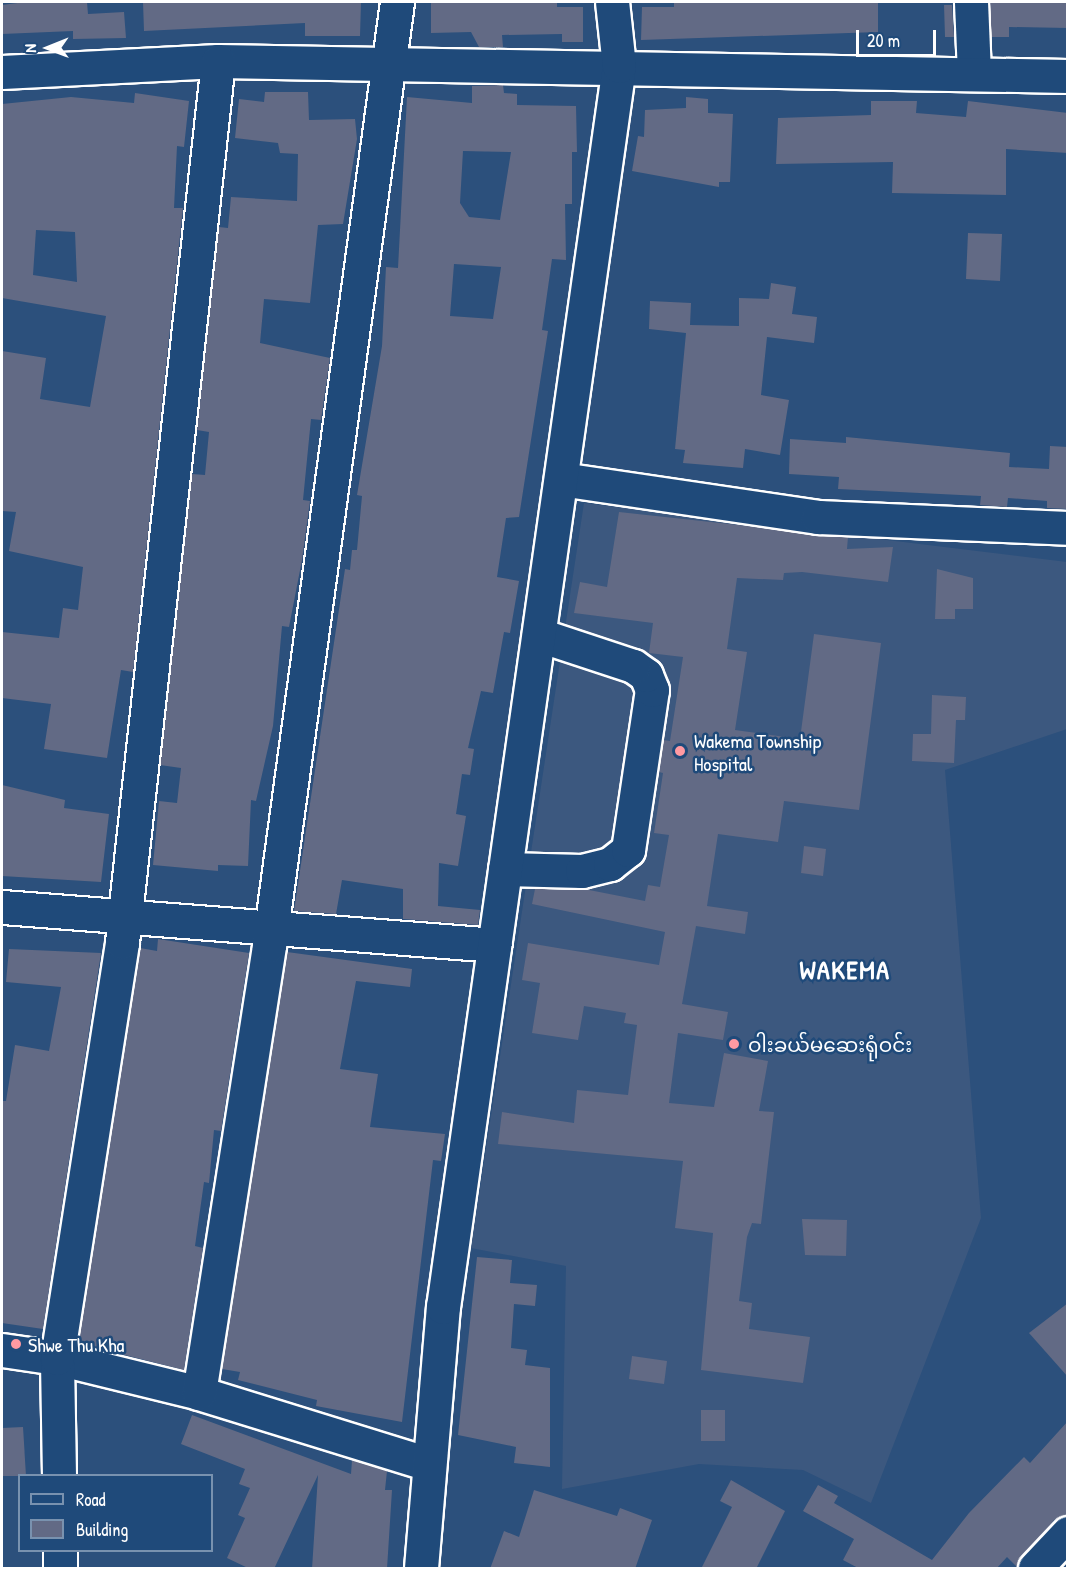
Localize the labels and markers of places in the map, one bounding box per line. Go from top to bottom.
place label: Wakema Township Hospital [694,728,821,775]
marker: Wakema Township Hospital [671,742,689,760]
place label: ဝါးခယ်မဆေးရုံဝင်း [748,1032,912,1056]
marker: ဝါးခယ်မဆေးရုံဝင်း [725,1035,743,1053]
place label: Shwe Thu Kha [28,1332,124,1356]
marker: Shwe Thu Kha [9,1337,23,1351]

